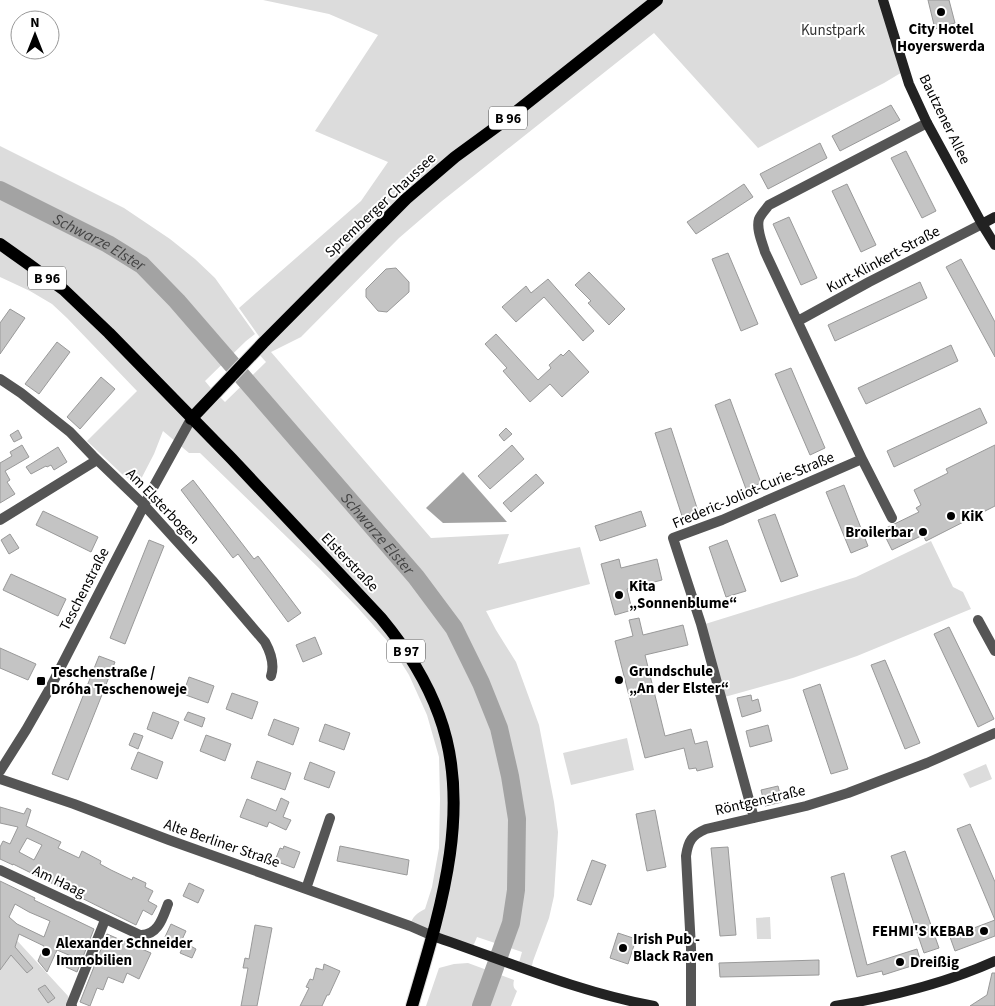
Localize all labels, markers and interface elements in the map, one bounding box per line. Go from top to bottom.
marker: City Hotel Hoyerswerda [935,6,947,18]
north arrow [10,10,60,60]
text: N [30,13,40,33]
place label: City Hotel Hoyerswerda [897,19,985,57]
park label: Kunstpark [801,20,866,41]
street label: Bautzener Allee [914,71,975,168]
road number: B 96 [489,106,527,130]
street label: Spremberger Chaussee [320,148,441,262]
water label: Schwarze Elster [49,208,151,277]
street label: Kurt-Klinkert-Straße [823,221,944,298]
road number: B 96 [28,266,66,290]
street label: Frederic-Joliot-Curie-Straße [669,447,837,534]
street label: Am Elsterbogen [121,464,204,549]
water label: Schwarze Elster [335,488,420,581]
place label: KiK [961,506,984,527]
marker: KiK [945,510,957,522]
place label: Broilerbar [845,522,913,543]
marker: Broilerbar [917,526,929,538]
street label: Elsterstraße [316,528,383,597]
street label: Teschenstraße [54,544,114,635]
place label: Kita „Sonnenblume“ [629,576,737,614]
marker: Kita „Sonnenblume“ [613,589,625,601]
road number: B 97 [387,640,425,662]
place label: Grundschule „An der Elster“ [629,661,729,699]
place label: Teschenstraße / Dróha Teschenoweje [51,662,187,700]
marker: Grundschule „An der Elster“ [613,674,625,686]
marker: Teschenstraße / Dróha Teschenoweje [35,675,47,687]
street label: Röntgenstraße [713,780,807,821]
street label: Alte Berliner Straße [161,814,283,873]
street label: Am Haag [29,860,89,903]
place label: FEHMI'S KEBAB [872,921,974,942]
marker: FEHMI'S KEBAB [978,925,990,937]
place label: Irish Pub - Black Raven [633,929,714,967]
place label: Alexander Schneider Immobilien [55,933,193,971]
marker: Irish Pub - Black Raven [617,942,629,954]
marker: Alexander Schneider Immobilien [40,946,52,958]
place label: Dreißig [910,952,959,973]
marker: Dreißig [894,956,906,968]

